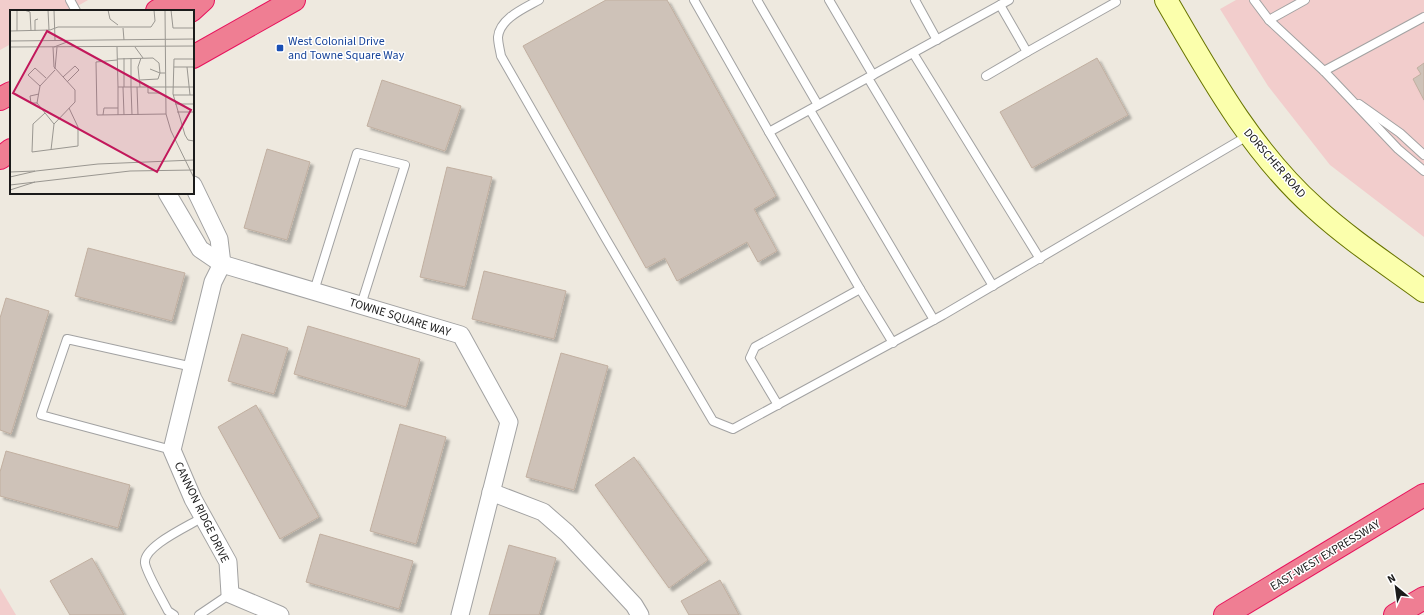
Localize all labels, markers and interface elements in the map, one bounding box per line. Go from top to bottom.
inset map [10,10,194,194]
place label: West Colonial Drive and Towne Square Way [288,33,405,64]
marker: West Colonial Drive and Towne Square Way [275,43,285,53]
street label: DORSCHER ROAD [1240,125,1310,202]
street label: TOWNE SQUARE WAY [347,294,453,341]
street label: CANNON RIDGE DRIVE [170,459,233,566]
street label: EAST-WEST EXPRESSWAY [1267,516,1384,595]
north arrow [1376,567,1416,607]
text: N [1385,570,1398,587]

